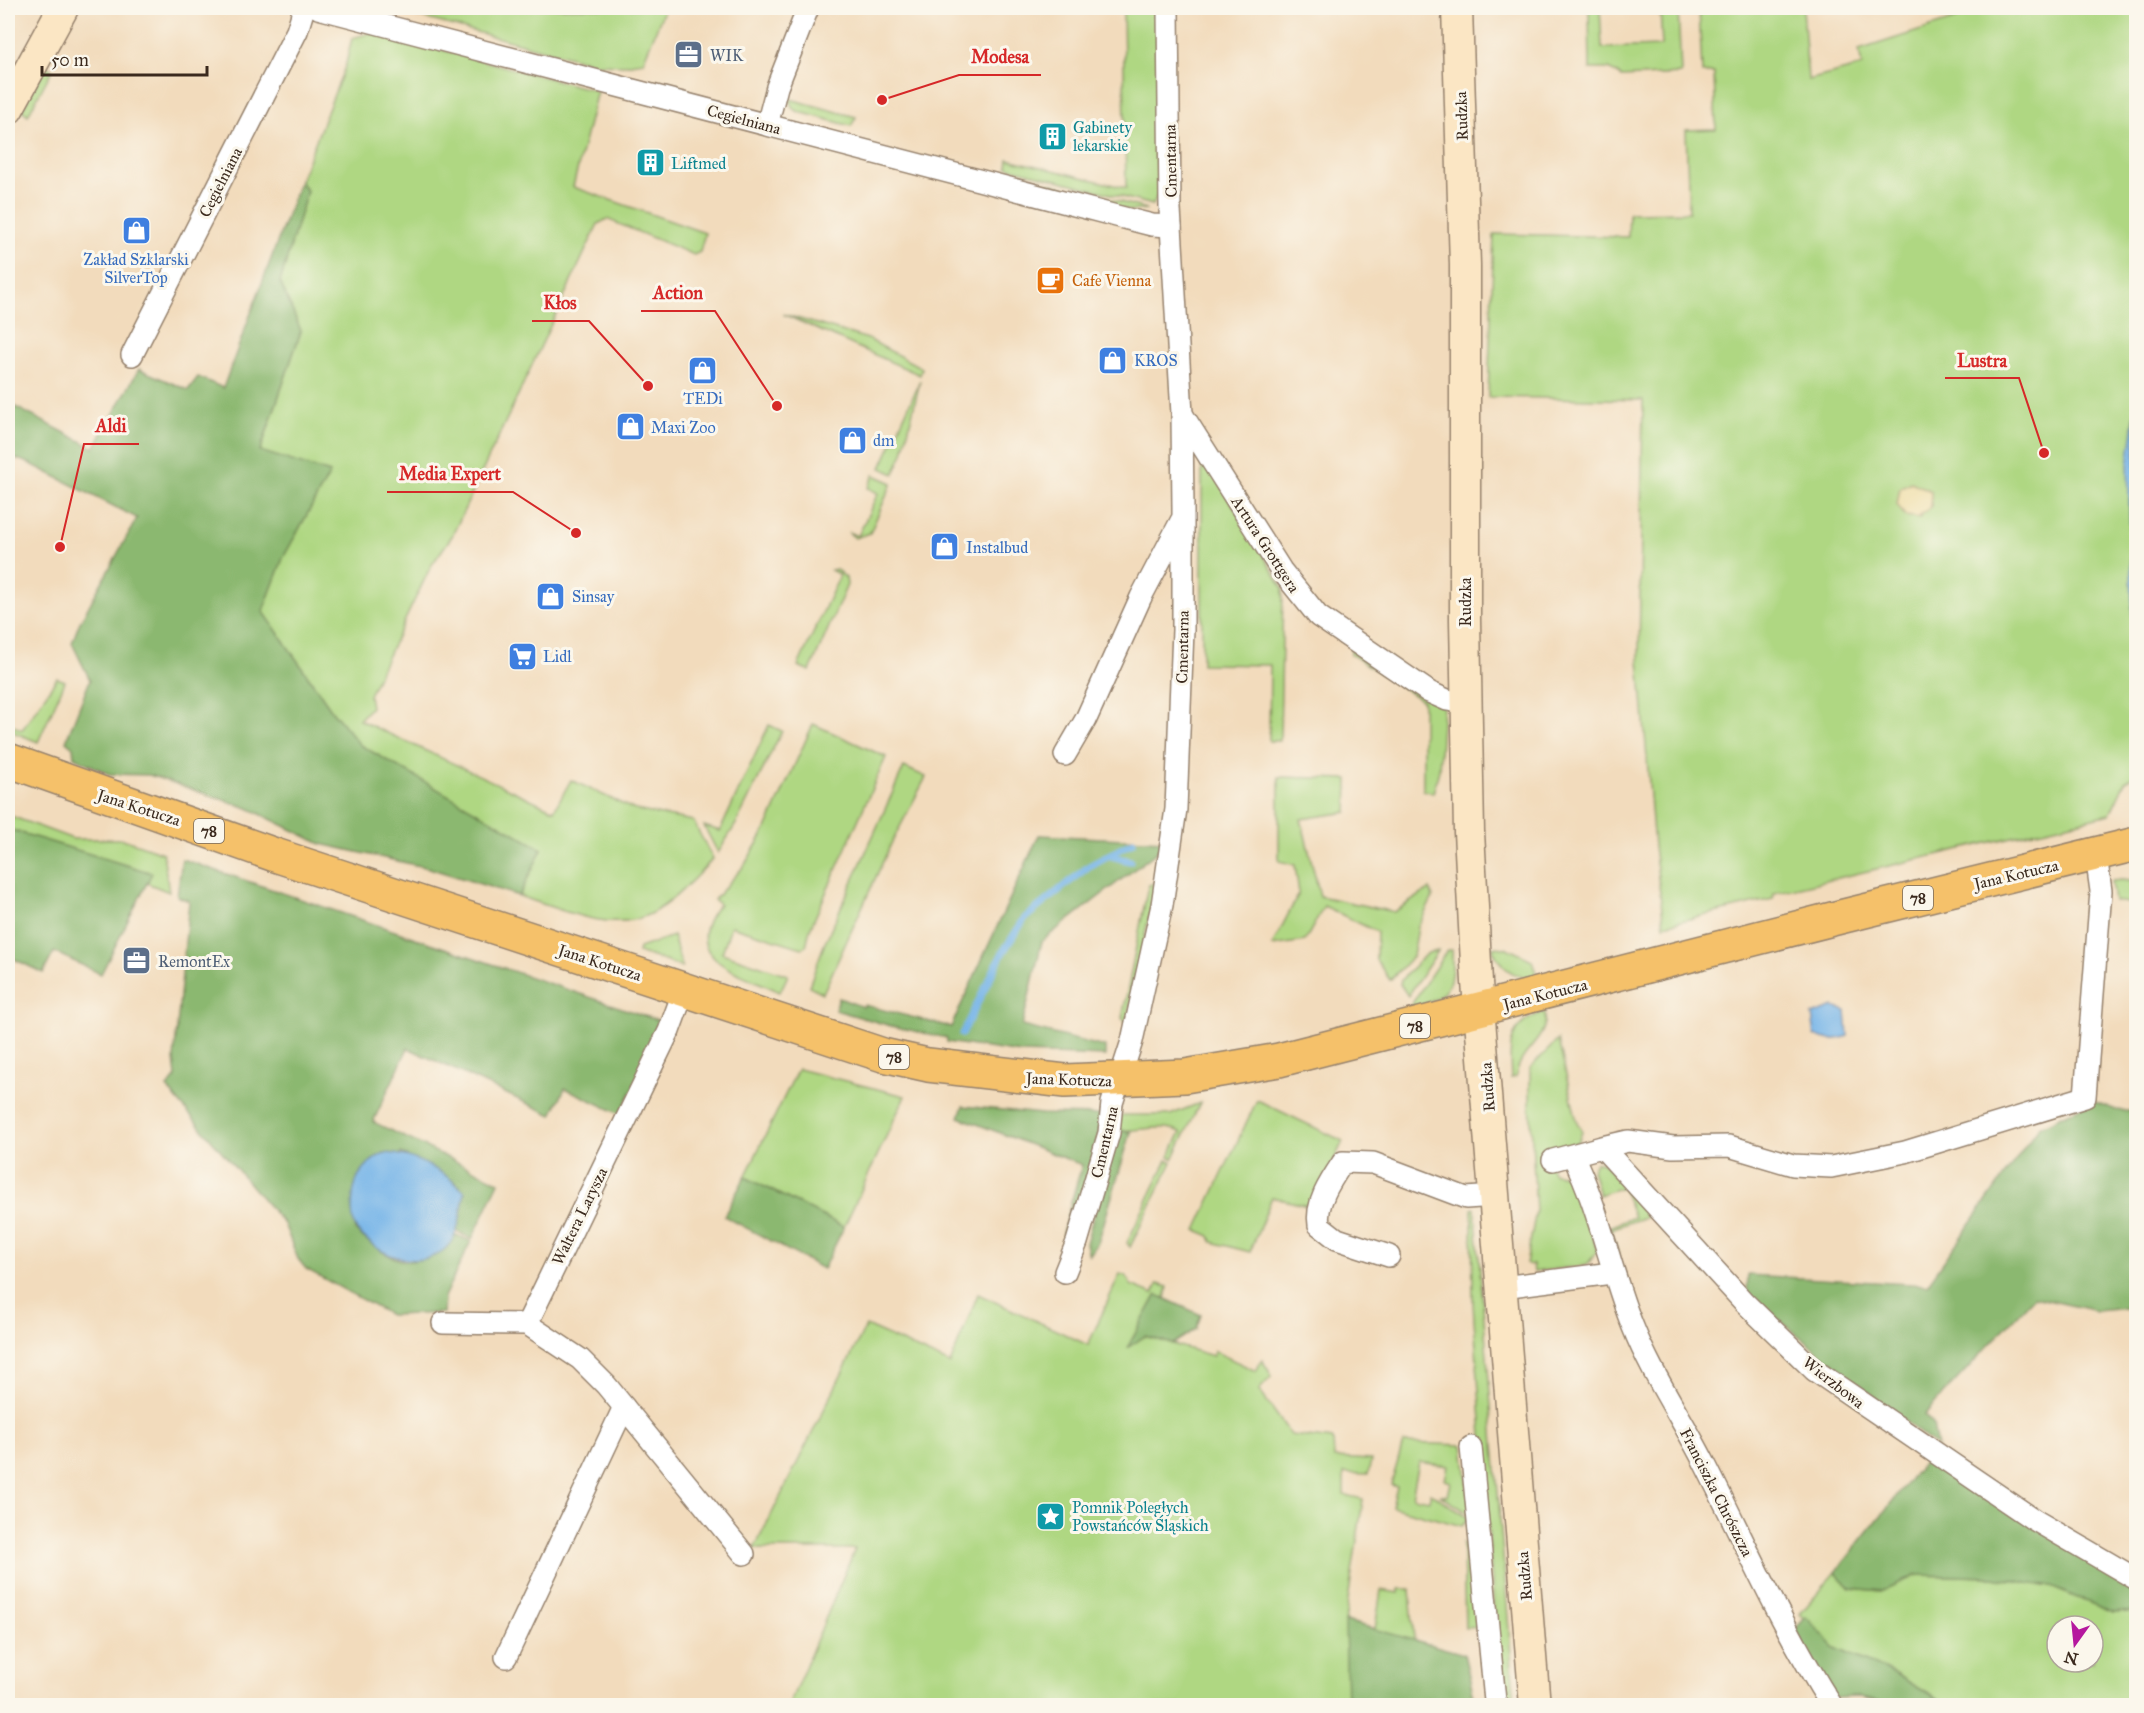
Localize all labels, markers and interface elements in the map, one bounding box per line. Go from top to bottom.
scale bar [42,39,207,77]
office icon: WIK [673,39,705,71]
callout: Modesa [959,39,1041,75]
place label: WIK [710,46,744,65]
text: Modesa [971,46,1030,68]
text: 50 m [51,49,89,71]
street label: Rudzka [1451,91,1472,141]
street label: Cegielniana [705,101,783,139]
place label: Gabinety lekarskie [1073,118,1133,155]
building icon: Gabinety lekarskie [1036,120,1068,152]
street label: Cmentarna [1160,124,1181,198]
street label: Cegielniana [195,144,247,221]
building icon: Liftmed [634,147,666,179]
place label: Liftmed [671,154,726,173]
shop icon: Zakład Szklarski SilverTop [120,215,152,247]
place label: Zakład Szklarski SilverTop [83,250,189,287]
cafe icon: Cafe Vienna [1035,264,1067,296]
place label: Cafe Vienna [1072,271,1151,290]
callout: Action [641,275,715,311]
text: Action [652,282,703,304]
callout: Kłos [532,285,589,321]
text: Kłos [543,292,577,314]
callout: Lustra [1945,342,2019,378]
shop icon: KROS [1097,344,1129,376]
text: Lustra [1957,350,2007,372]
place label: KROS [1134,351,1178,370]
shop icon: TEDi [687,354,719,386]
place label: TEDi [683,389,723,408]
callout: Aldi [84,408,139,444]
shop icon: Maxi Zoo [614,411,646,443]
text: Aldi [95,415,128,437]
place label: Maxi Zoo [651,418,716,437]
shop icon: dm [836,424,868,456]
place label: dm [873,431,895,450]
callout: Media Expert [387,456,513,492]
text: Media Expert [399,463,502,486]
street label: Artura Grottgera [1226,492,1304,597]
shop icon: Instalbud [929,531,961,563]
place label: Instalbud [966,538,1028,557]
street label: Rudzka [1456,577,1475,627]
shop icon: Sinsay [535,580,567,612]
place label: Sinsay [572,587,615,606]
street label: Cmentarna [1172,610,1193,684]
supermarket icon: Lidl [506,640,538,672]
place label: Lidl [543,647,572,666]
street label: Jana Kotucza [93,785,183,831]
road number: 78 [194,819,224,843]
street label: Jana Kotucza [1970,855,2061,895]
road number: 78 [1903,886,1933,910]
street label: Jana Kotucza [554,940,644,986]
office icon: RemontEx [121,945,153,977]
place label: RemontEx [158,952,230,971]
street label: Jana Kotucza [1499,975,1590,1016]
road number: 78 [1400,1014,1430,1038]
road number: 78 [879,1045,909,1069]
street label: Rudzka [1476,1061,1499,1112]
street label: Jana Kotucza [1024,1068,1113,1092]
street label: Cmentarna [1087,1104,1122,1180]
street label: Waltera Larysza [548,1164,611,1268]
street label: Wierzbowa [1799,1353,1868,1412]
street label: Franciszka Chrószcza [1676,1425,1757,1560]
place label: Pomnik Poległych Powstańców Śląskich [1072,1498,1209,1535]
place icon: Pomnik Poległych Powstańców Śląskich [1035,1500,1067,1532]
street label: Rudzka [1513,1550,1536,1601]
north arrow [2045,1614,2105,1674]
text: N [2062,1647,2080,1669]

